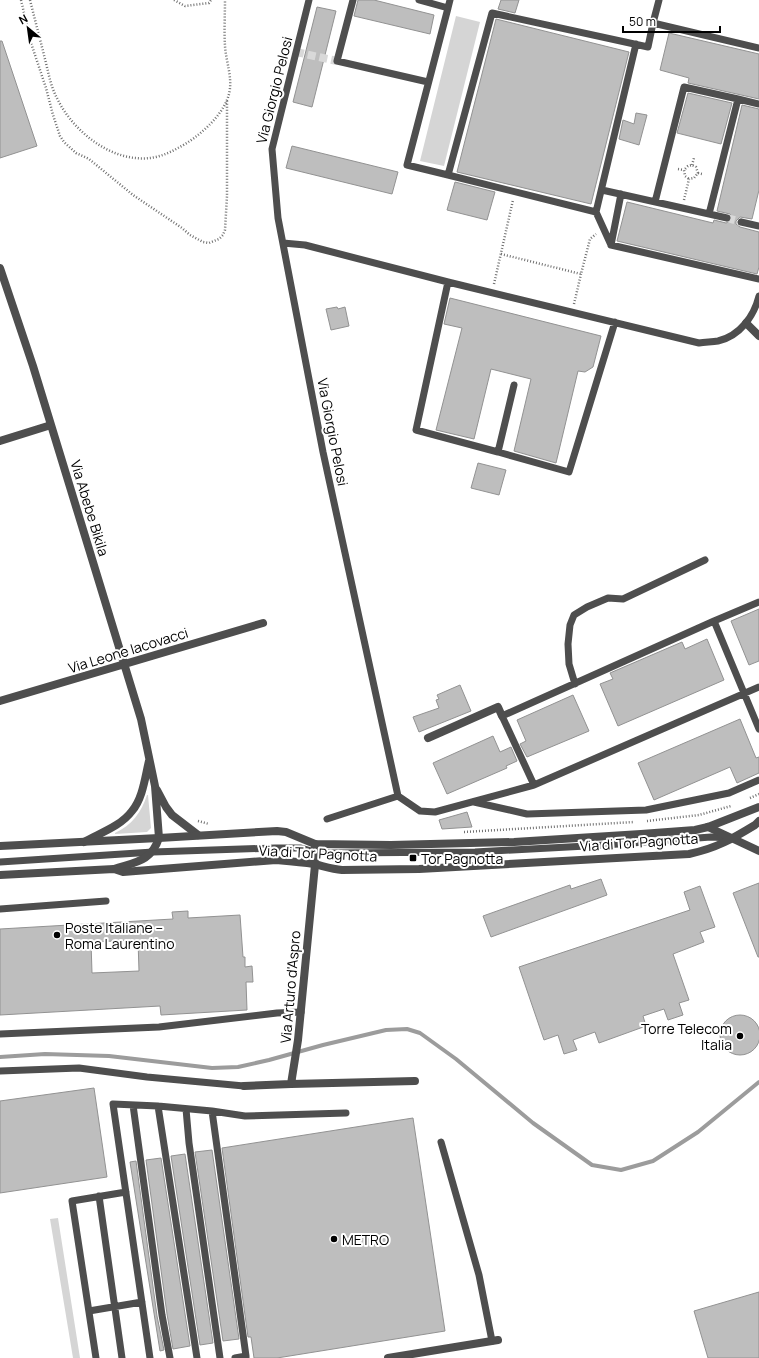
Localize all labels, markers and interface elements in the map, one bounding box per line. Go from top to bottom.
north arrow [8,8,48,48]
scale bar [623,8,720,34]
text: N [16,10,30,27]
text: 50 m [629,13,656,30]
street label: Via Giorgio Pelosi [252,35,296,145]
street label: Via Giorgio Pelosi [313,376,353,488]
street label: Via Abebe Bikila [66,458,114,558]
street label: Via Leone Iacovacci [66,623,190,677]
street label: Via di Tor Pagnotta [579,828,699,856]
street label: Via di Tor Pagnotta [258,840,378,866]
place label: Tor Pagnotta [421,849,503,868]
marker: Tor Pagnotta [408,853,418,863]
place label: Poste Italiane – Roma Laurentino [65,918,174,953]
marker: Poste Italiane – Roma Laurentino [52,930,62,940]
street label: Via Arturo d'Aspro [276,930,304,1044]
place label: Torre Telecom Italia [641,1019,732,1054]
marker: Torre Telecom Italia [735,1031,745,1041]
place label: METRO [342,1230,389,1249]
marker: METRO [329,1234,339,1244]

